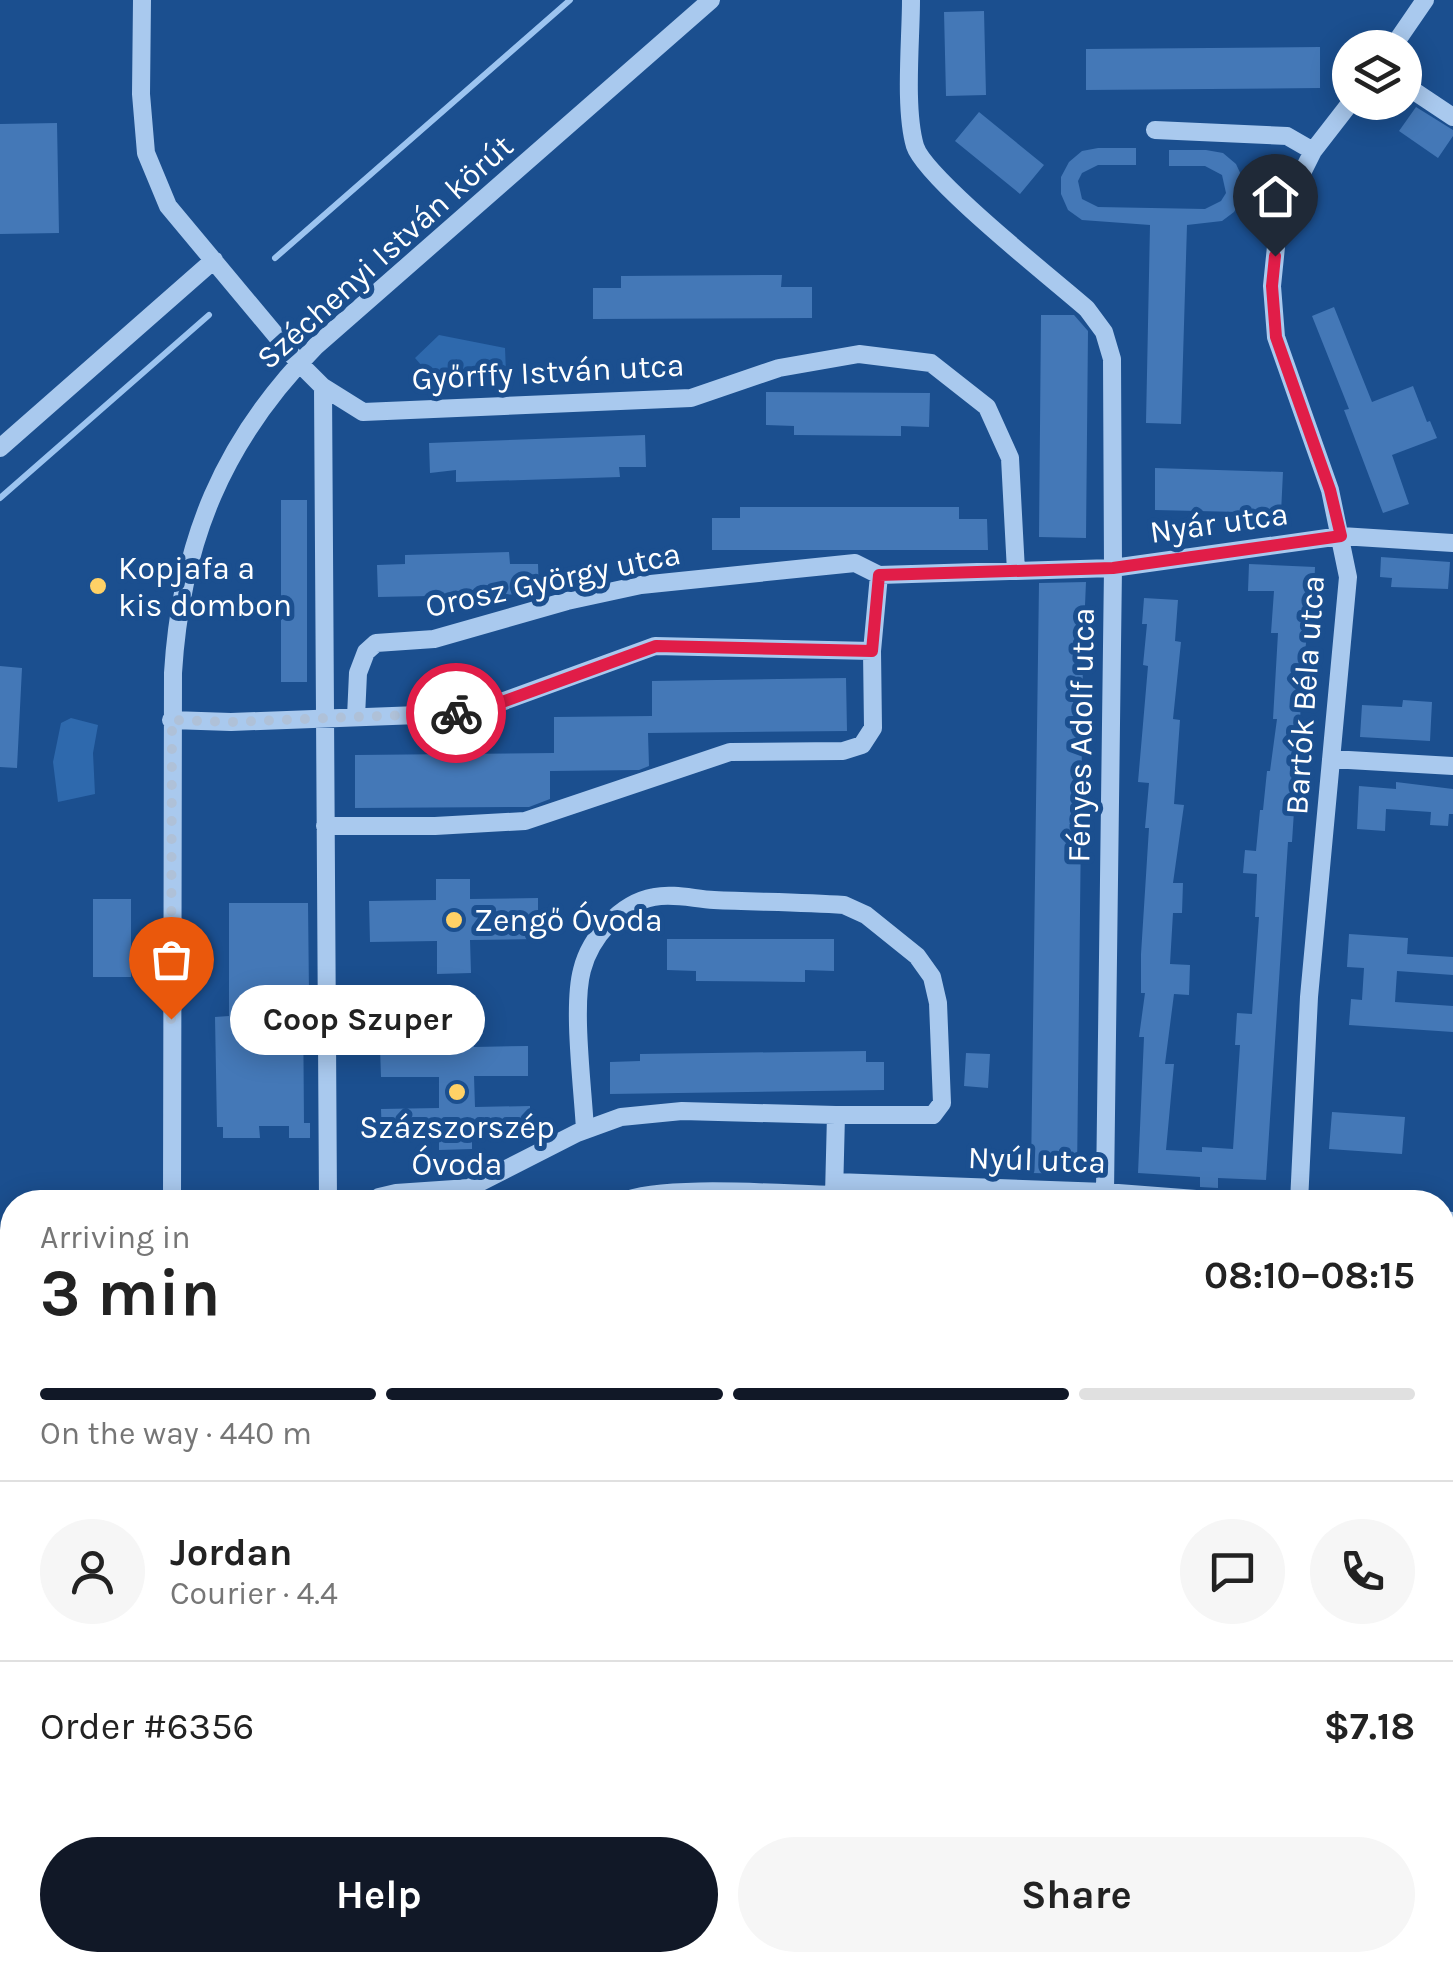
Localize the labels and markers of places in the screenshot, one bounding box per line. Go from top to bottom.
pin [1233,154,1318,257]
place label: Kopjafa a kis dombon [118,550,292,624]
marker: Kopjafa a kis dombon [87,575,109,597]
place label: Zengő Óvoda [474,900,663,939]
marker: Zengő Óvoda [443,909,465,931]
pin [129,917,214,1020]
callout: Coop Szuper [231,984,486,1054]
marker: Százszorszép Óvoda [446,1081,468,1103]
place label: Százszorszép Óvoda [359,1109,555,1183]

